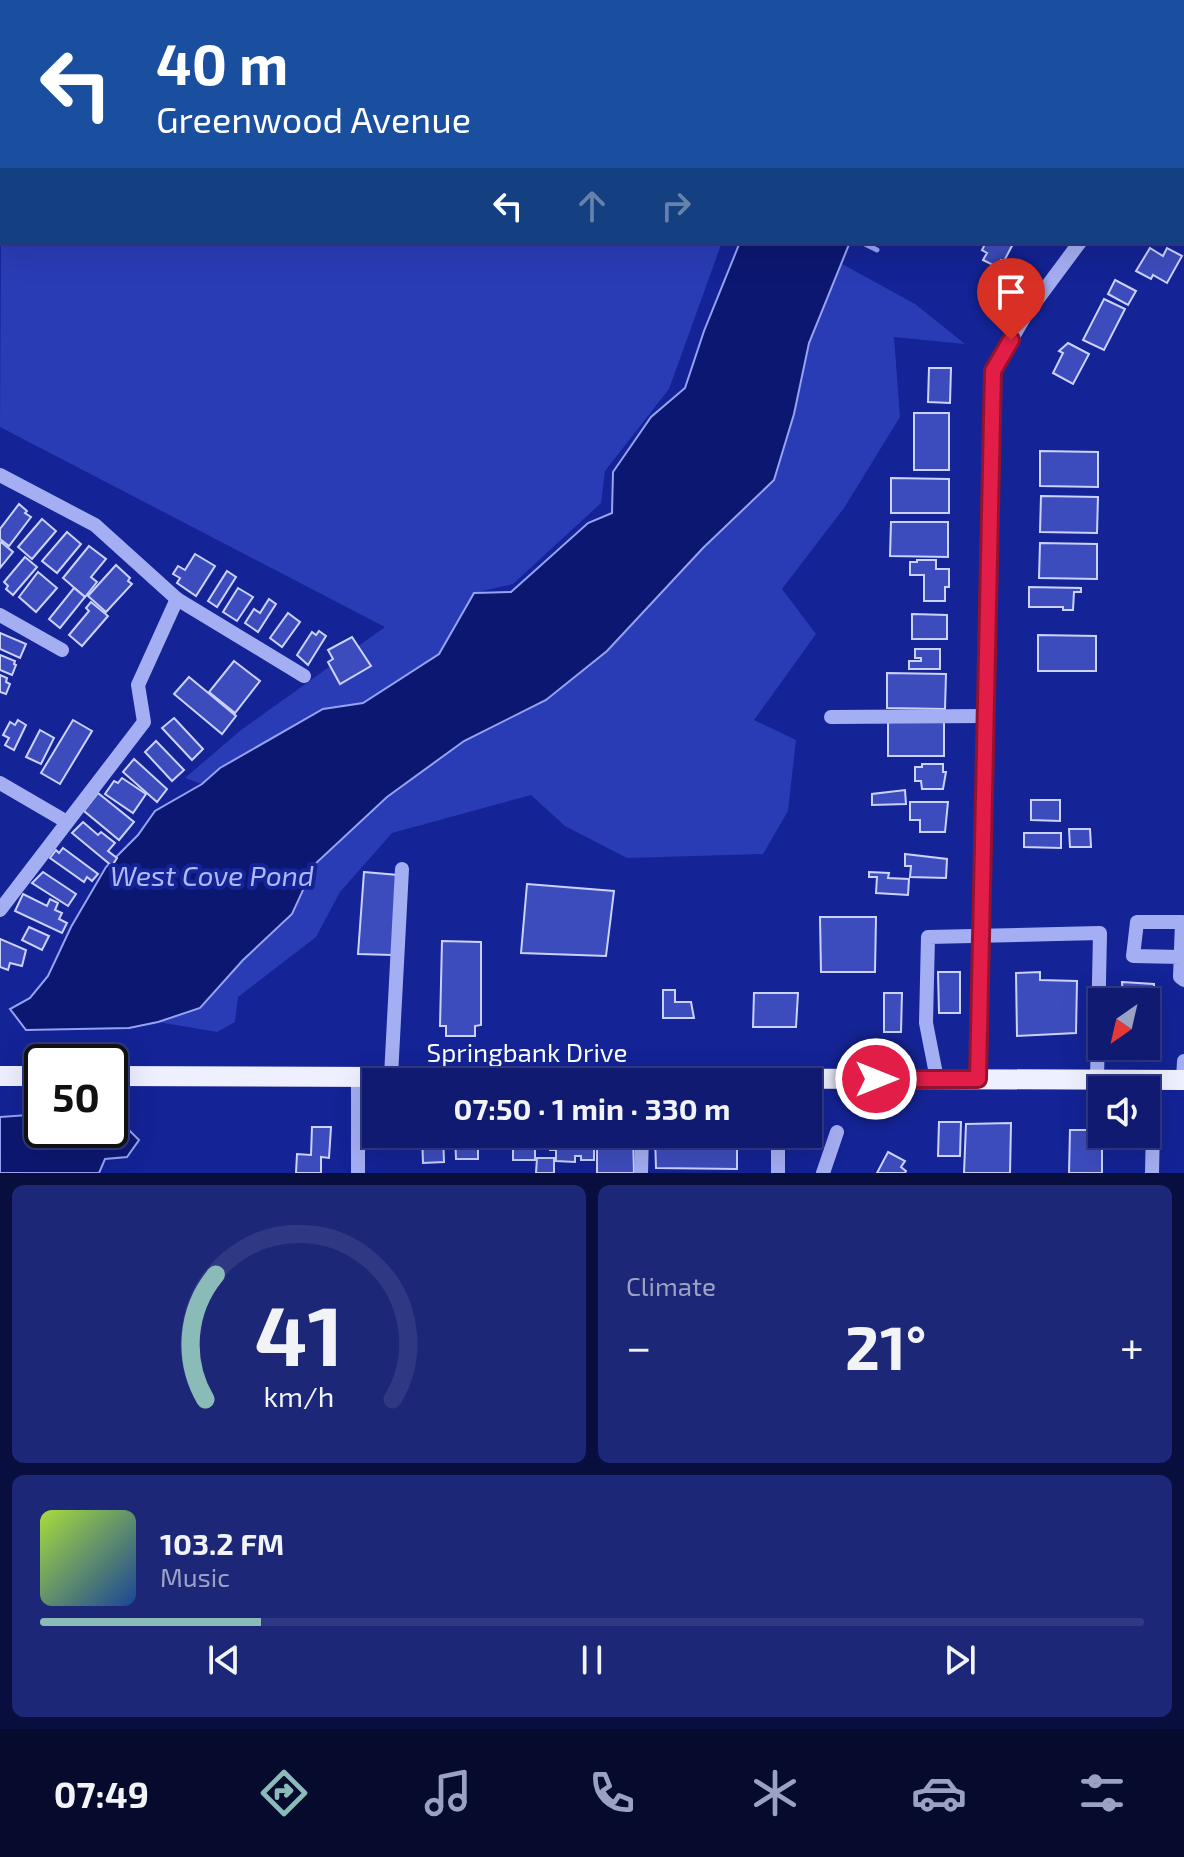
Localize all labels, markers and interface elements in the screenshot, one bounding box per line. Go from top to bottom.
text: 40 m [156,29,288,96]
icon: left [24,32,128,136]
text: Greenwood Avenue [156,97,471,140]
icon: left [486,184,530,228]
icon: ahead [570,184,614,228]
icon: right [654,184,698,228]
pin [977,258,1045,340]
icon: arrive [989,270,1033,314]
water label: West Cove Pond [110,858,314,892]
north arrow [1088,988,1160,1060]
map controls [1088,988,1160,1148]
street label: Springbank Drive [427,1036,627,1067]
position arrow [834,1037,918,1121]
speed limit sign: 50 [24,1044,128,1148]
button: sound [1088,1076,1160,1148]
text: 07:50 · 1 min · 330 m [454,1090,731,1126]
text: Climate [626,1270,716,1301]
text: 41 [255,1283,343,1383]
text: 21° [845,1310,926,1382]
text: − [626,1319,652,1372]
text: + [1120,1319,1144,1372]
text: km/h [264,1378,334,1413]
text: 103.2 FM [160,1525,284,1561]
text: Music [160,1561,230,1592]
icon: previous [202,1638,246,1682]
icon: pause [570,1638,614,1682]
icon: next [938,1638,982,1682]
icon: directions [256,1765,312,1821]
icon: music [420,1765,476,1821]
icon: phone [584,1765,640,1821]
icon: climate [747,1765,803,1821]
icon: car [911,1765,967,1821]
icon: filters [1074,1765,1130,1821]
text: 07:49 [54,1772,149,1815]

